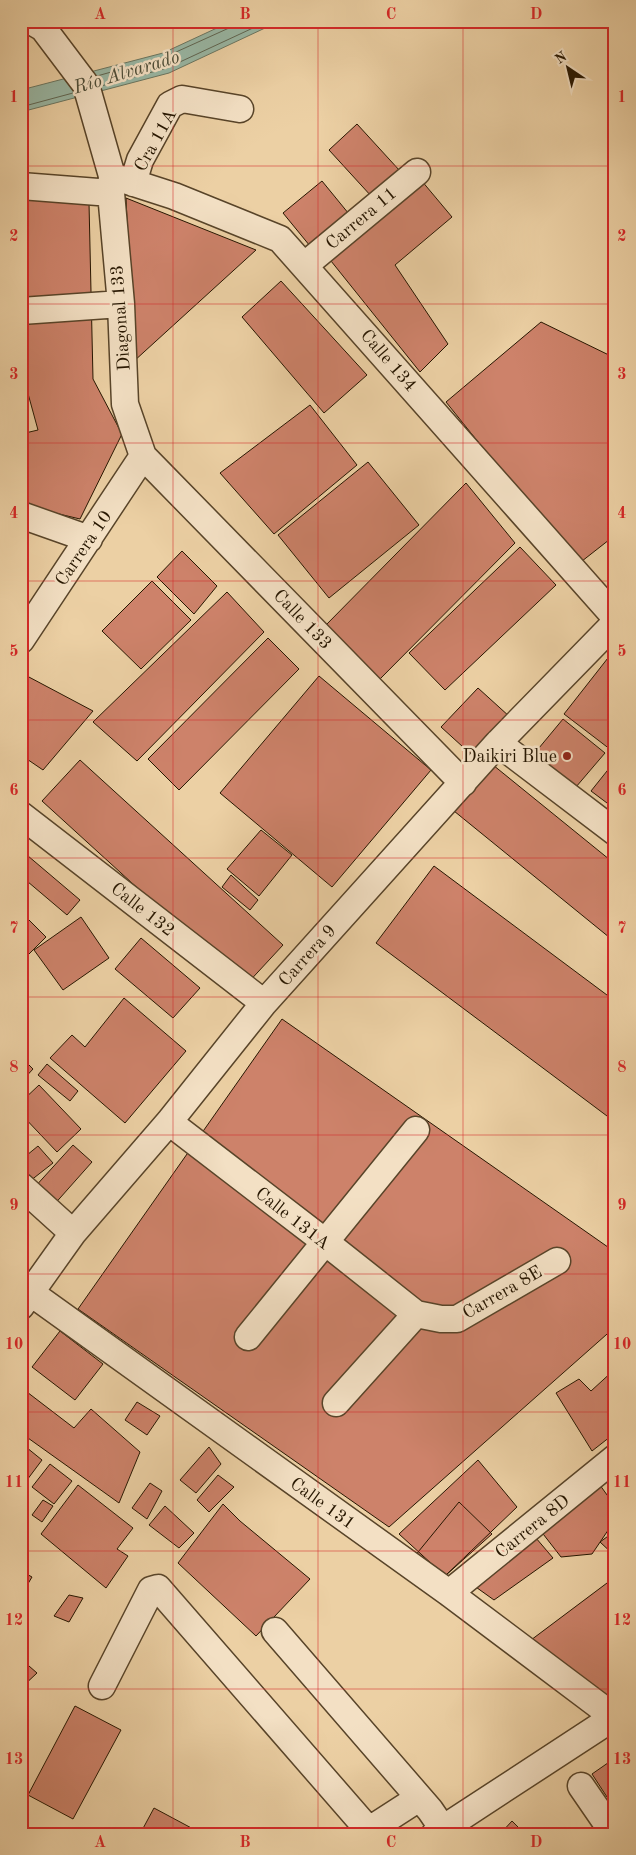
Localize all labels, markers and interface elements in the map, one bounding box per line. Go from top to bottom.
text: A [94,7,106,23]
text: B [239,7,251,23]
text: C [386,7,396,23]
text: D [530,7,542,23]
north arrow [544,42,594,92]
water label: Río Alvarado [70,48,182,99]
text: N [553,49,570,67]
text: 1 [9,90,19,106]
text: 1 [617,90,627,106]
street label: Cra 11A [132,106,180,175]
street label: Carrera 11 [323,184,400,253]
text: 2 [9,229,19,245]
text: 2 [617,229,627,245]
street label: Diagonal 133 [108,264,134,372]
street label: Calle 134 [357,326,420,395]
text: 3 [9,367,19,383]
text: 3 [617,367,627,383]
text: 4 [9,506,19,522]
text: 4 [617,506,627,522]
street label: Carrera 10 [52,508,115,589]
street label: Calle 133 [270,586,335,653]
text: 5 [9,644,19,660]
text: 5 [617,644,627,660]
place label: Daikiri Blue [463,748,557,766]
marker: Daikiri Blue [561,750,573,762]
text: 6 [9,783,19,799]
text: 6 [617,783,627,799]
street label: Calle 132 [107,880,178,940]
text: 7 [9,921,19,937]
text: 7 [617,921,627,937]
street label: Carrera 9 [276,922,340,990]
text: 8 [9,1060,19,1076]
text: 8 [617,1060,627,1076]
street label: Calle 131A [252,1184,333,1253]
text: 9 [9,1198,19,1214]
text: 9 [617,1198,627,1214]
street label: Carrera 8E [460,1263,545,1323]
text: 10 [5,1337,23,1353]
text: 10 [613,1337,631,1353]
street label: Calle 131 [287,1474,358,1533]
text: 11 [5,1475,23,1491]
text: 11 [613,1475,631,1491]
street label: Carrera 8D [492,1492,573,1562]
text: 12 [5,1613,23,1629]
text: 12 [613,1613,631,1629]
text: 13 [5,1752,23,1768]
text: 13 [613,1752,631,1768]
text: A [94,1835,106,1851]
text: B [239,1835,251,1851]
text: C [386,1835,396,1851]
text: D [530,1835,542,1851]

